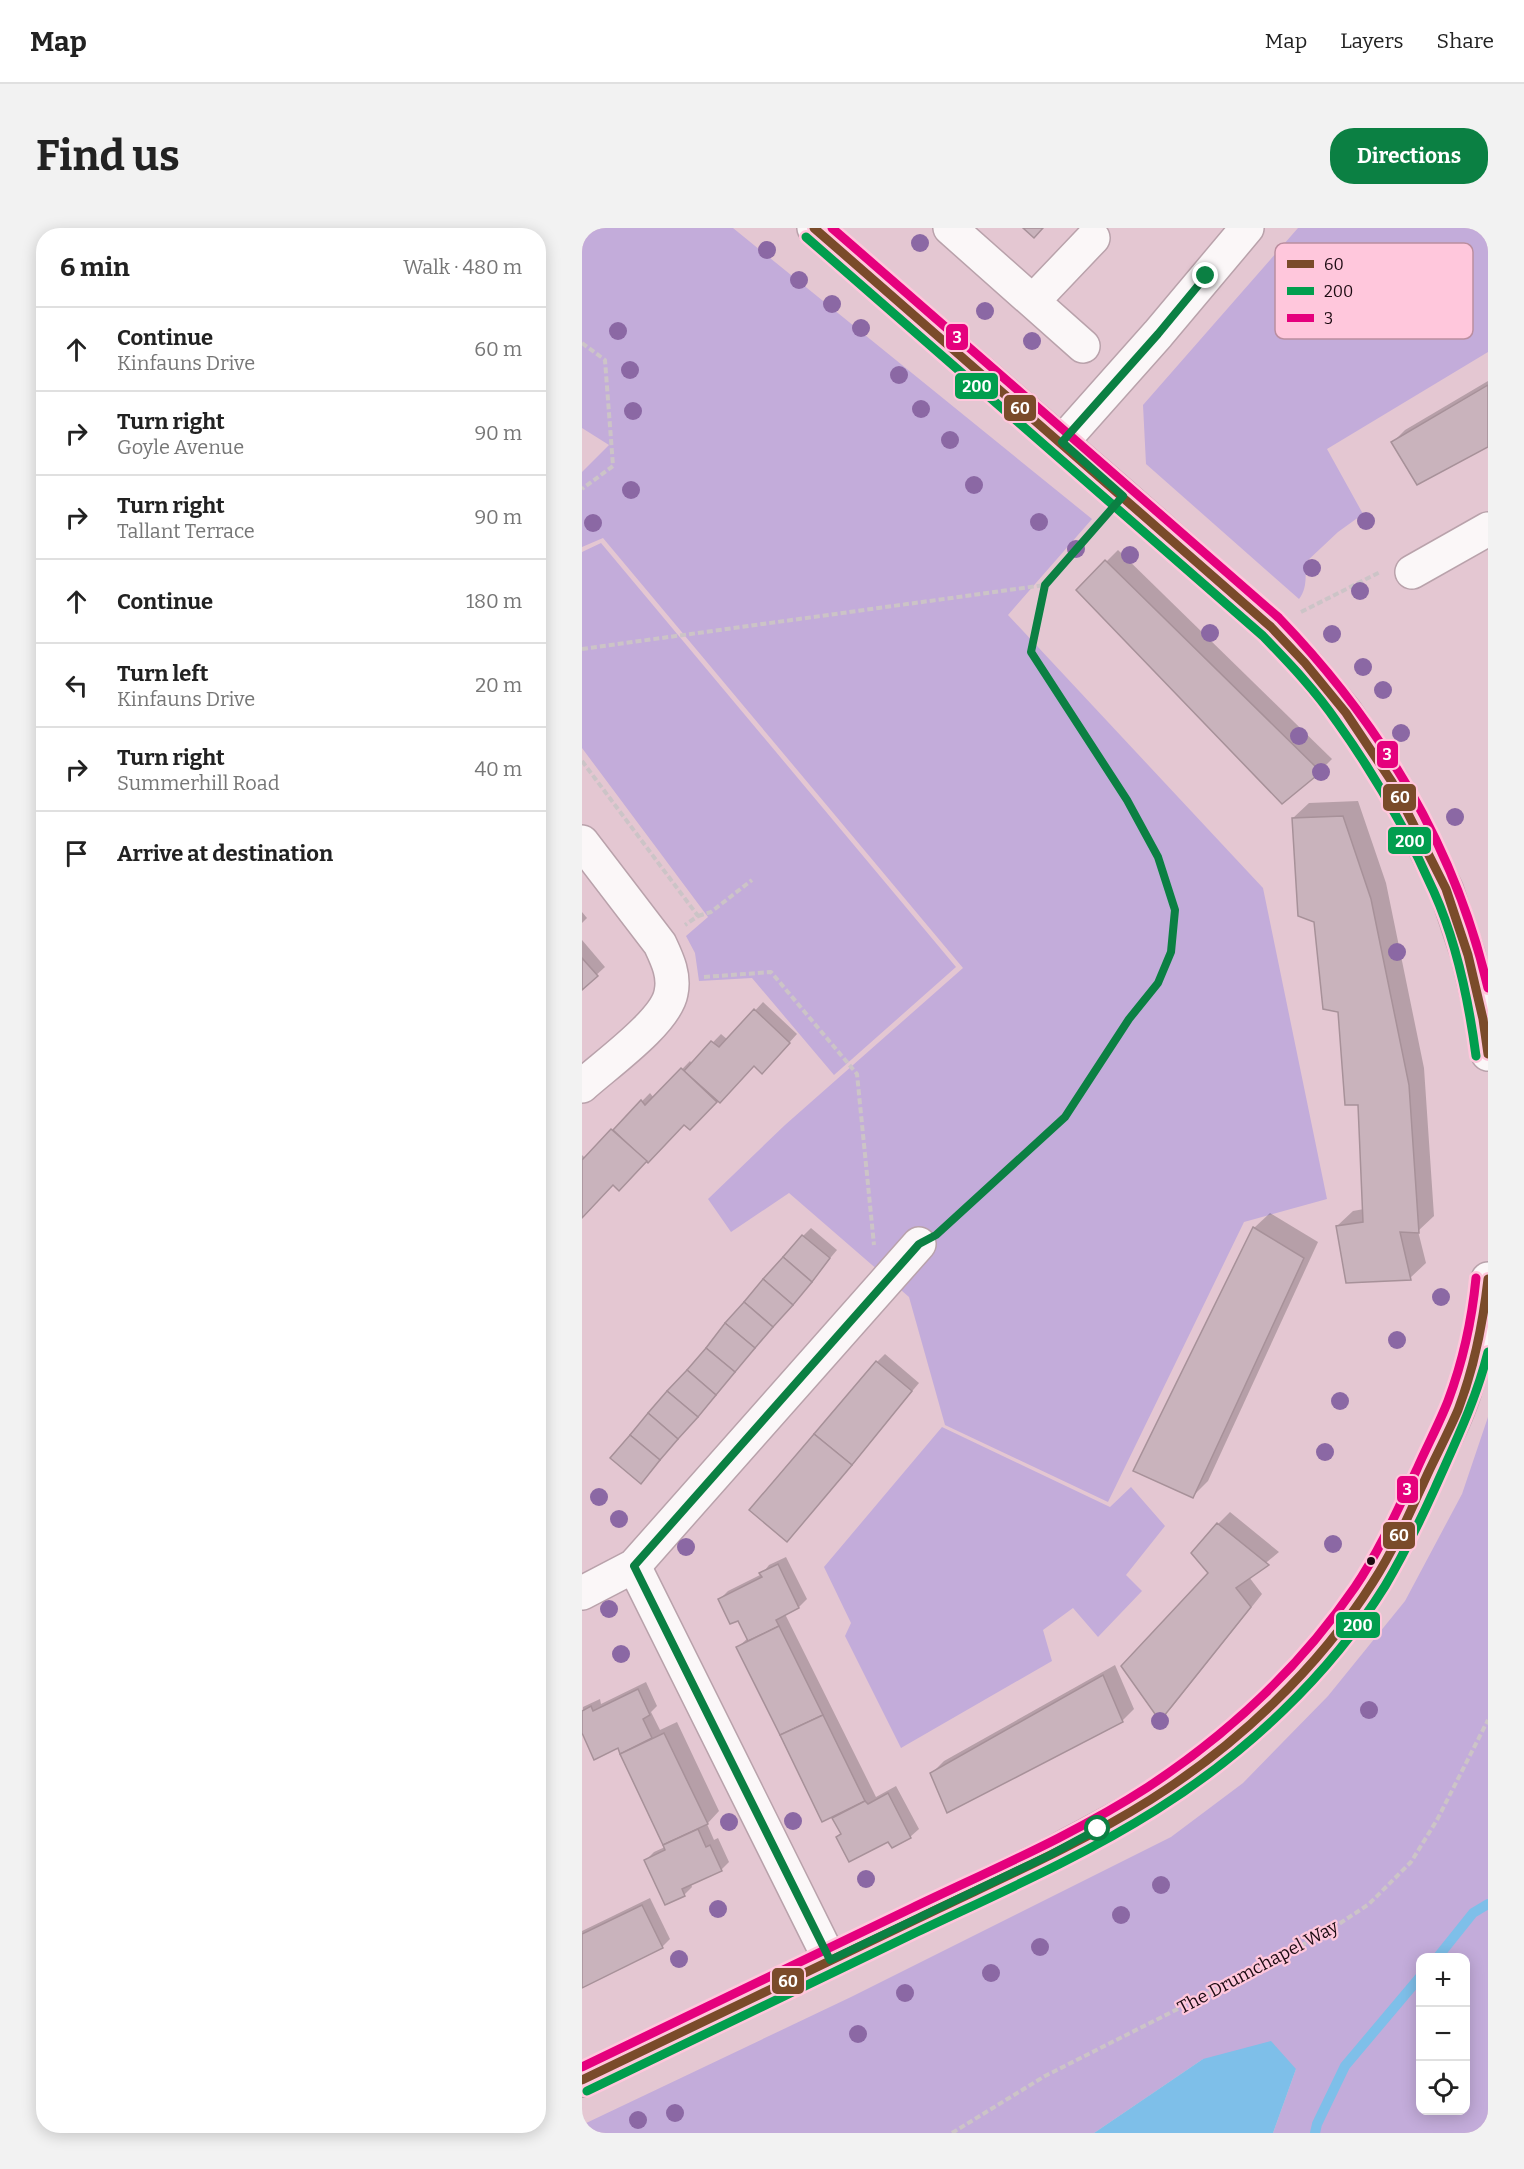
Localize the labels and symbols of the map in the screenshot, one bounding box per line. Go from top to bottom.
legend [1275,243,1473,339]
text: 60 [1324,255,1344,274]
route end [1192,262,1218,288]
text: 200 [1324,282,1353,301]
text: 3 [1324,309,1333,328]
line badge: 3 [945,323,969,351]
text: 3 [952,328,962,347]
line badge: 200 [954,372,999,400]
text: 200 [962,377,992,396]
line badge: 60 [1003,394,1037,422]
text: 60 [1010,399,1030,418]
line badge: 3 [1376,740,1399,769]
text: 3 [1382,745,1392,764]
line badge: 60 [1382,783,1417,812]
text: 60 [1390,788,1410,807]
line badge: 200 [1387,826,1432,855]
text: 200 [1395,832,1425,851]
line badge: 3 [1396,1475,1419,1504]
text: 3 [1402,1480,1412,1499]
line badge: 60 [1382,1521,1416,1550]
text: 60 [1389,1526,1409,1545]
unlabelled marker [1365,1555,1377,1567]
line badge: 200 [1335,1611,1381,1639]
text: 200 [1343,1616,1373,1635]
route start [1084,1815,1110,1841]
street label: The Drumchapel Way [1174,1915,1343,2019]
line badge: 60 [771,1967,805,1995]
text: 60 [778,1972,798,1991]

